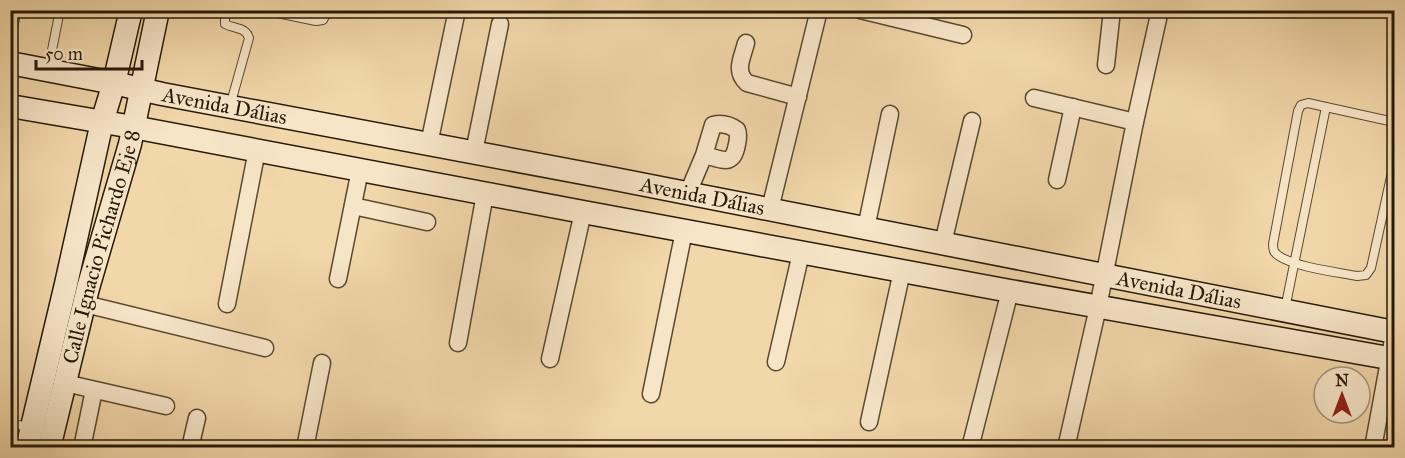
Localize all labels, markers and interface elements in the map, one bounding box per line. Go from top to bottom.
scale bar [36,33,142,71]
text: 50 m [45,43,83,65]
street label: Avenida Dálias [159,81,289,130]
street label: Calle Ignacio Pichardo Eje 8 [57,127,146,366]
street label: Avenida Dálias [637,171,767,221]
street label: Avenida Dálias [1114,265,1244,315]
north arrow [1312,365,1372,425]
text: N [1335,371,1349,390]

